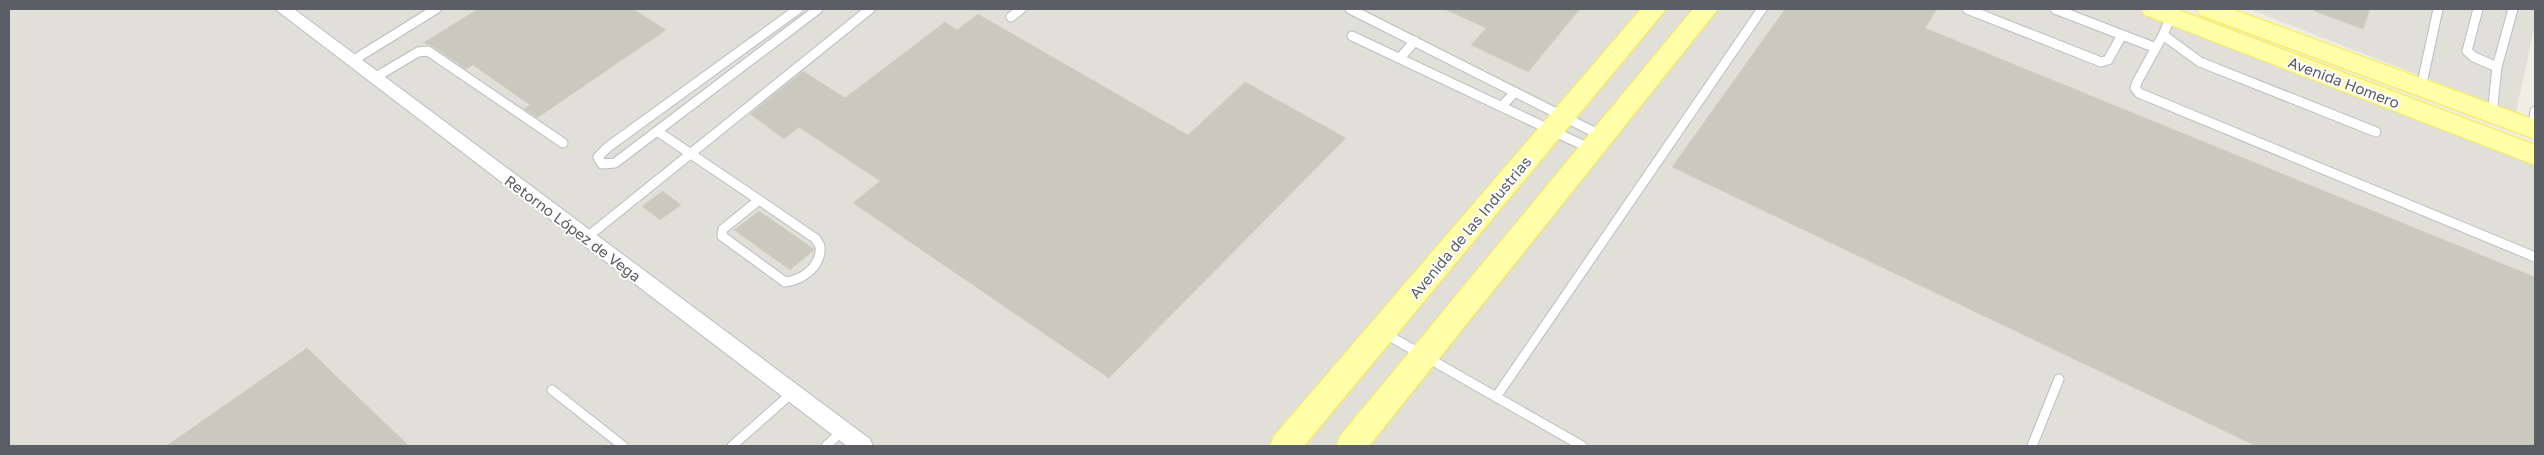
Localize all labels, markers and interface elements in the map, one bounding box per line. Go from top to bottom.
street label: Avenida Homero [2286,53,2402,111]
street label: Avenida de las Industrias [1405,152,1535,302]
street label: Retorno López de Vega [501,171,645,285]

